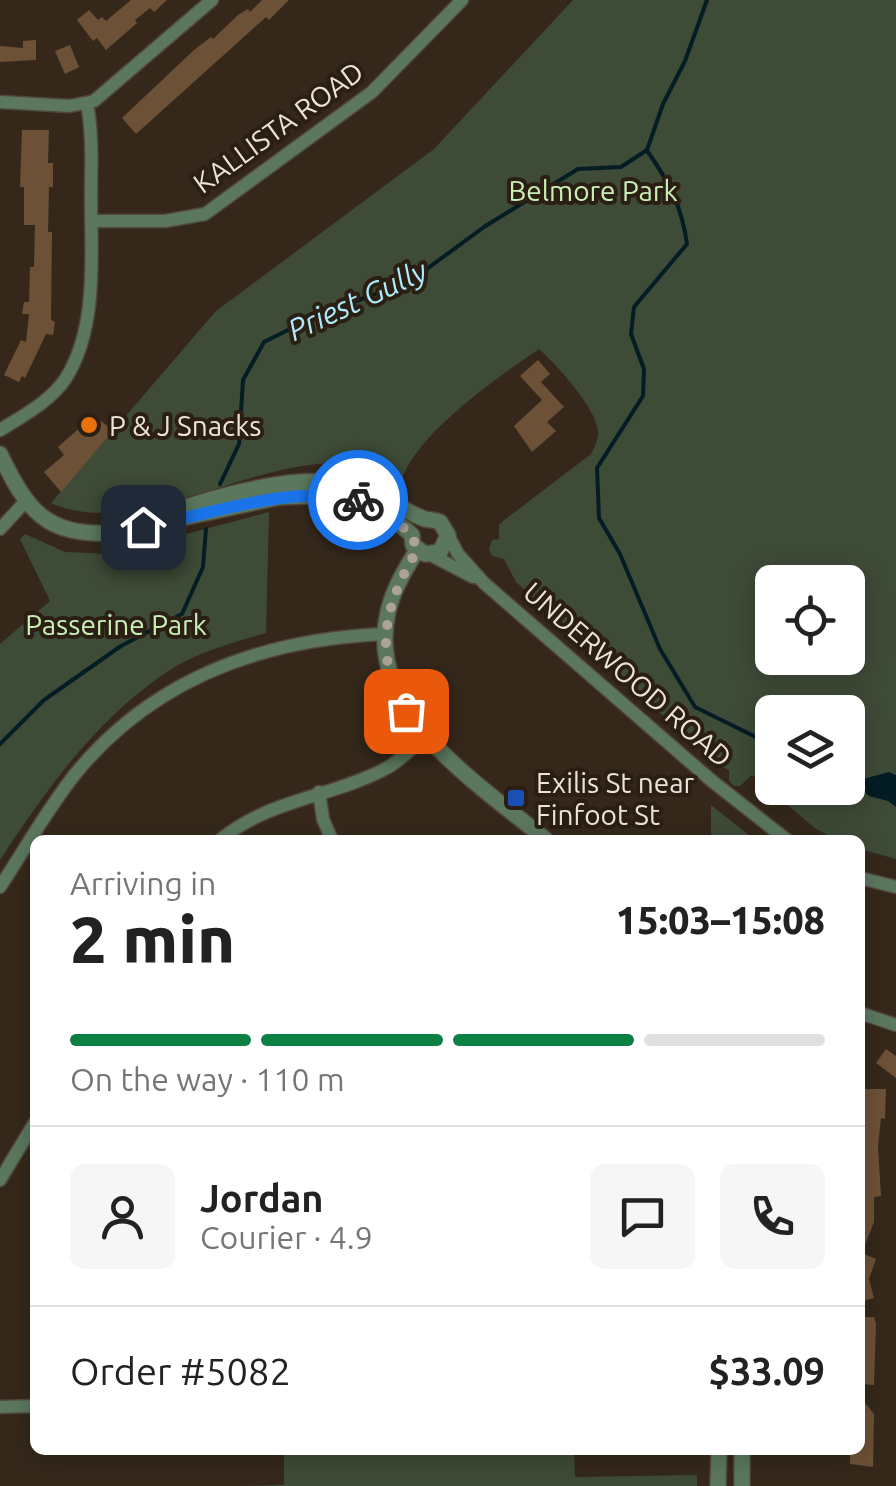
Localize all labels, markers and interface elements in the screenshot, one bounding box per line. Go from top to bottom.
street label: KALLISTA ROAD [187,55,369,199]
park label: Belmore Park [508,175,678,206]
water label: Priest Gully [282,253,433,347]
place label: P & J Snacks [109,410,261,441]
marker: P & J Snacks [78,414,100,436]
courier [308,450,408,550]
icon: bike [331,473,386,528]
pin [101,485,186,570]
icon: home [116,500,171,555]
map controls [755,565,865,805]
button: locate [755,565,865,675]
street label: UNDERWOOD ROAD [518,576,738,772]
park label: Passerine Park [25,609,207,640]
pin [364,669,449,754]
icon: bag [379,684,434,739]
button: layers [755,695,865,805]
place label: Exilis St near Finfoot St [536,767,695,830]
marker: Exilis St near Finfoot St [505,787,527,809]
text: Arriving in [70,865,216,901]
text: 15:03–15:08 [616,899,825,941]
text: 2 min [70,902,235,975]
text: On the way · 110 m [70,1061,345,1097]
button: person [70,1164,175,1269]
button: chat [590,1164,695,1269]
button: phone [720,1164,825,1269]
text: Jordan [200,1177,324,1219]
text: Courier · 4.9 [200,1219,373,1255]
text: Order #5082 [70,1350,291,1392]
text: $33.09 [708,1350,825,1392]

